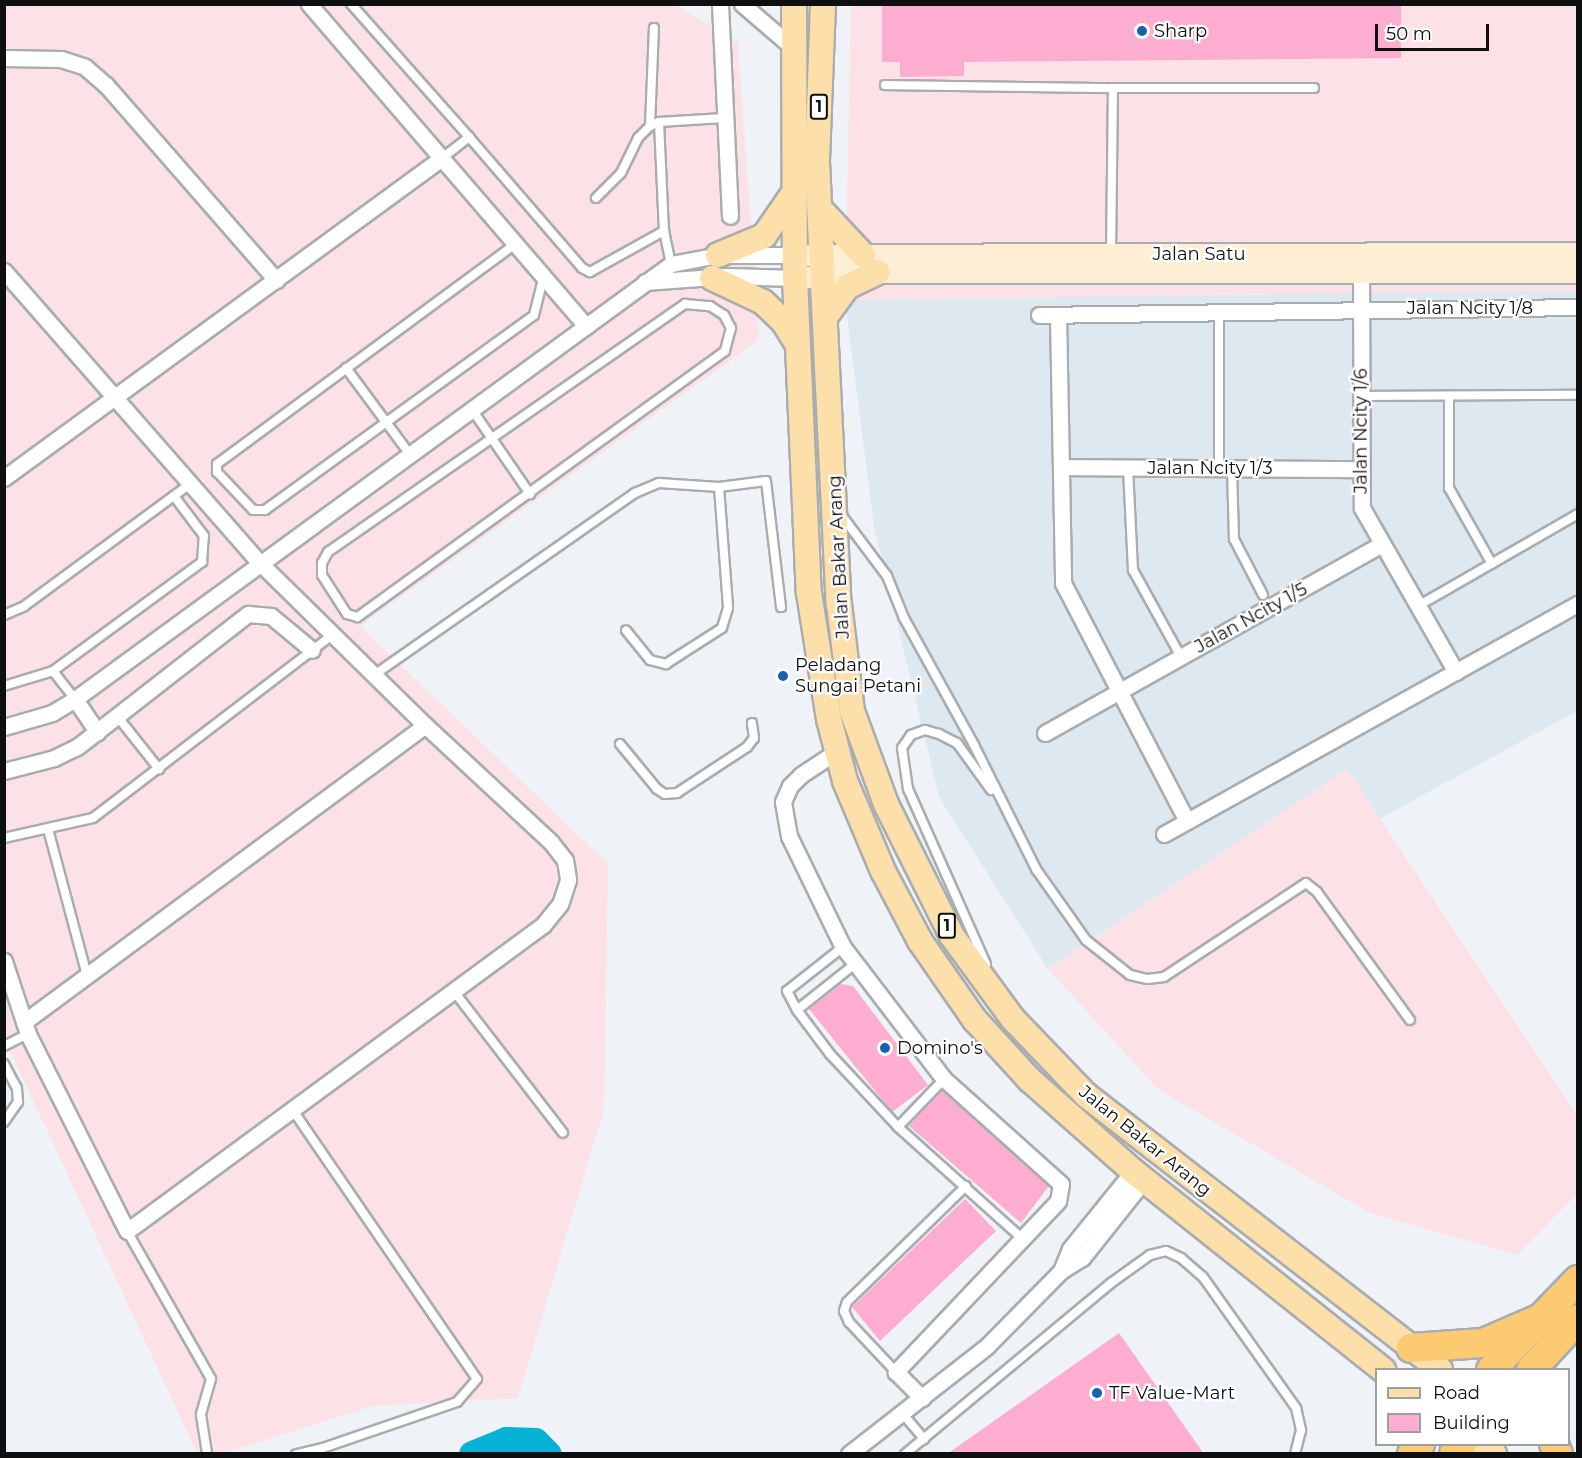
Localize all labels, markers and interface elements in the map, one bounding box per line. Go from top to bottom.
scale bar [1378,12,1492,50]
place label: Sharp [1154,20,1207,42]
text: 50 m [1386,23,1432,45]
marker: Sharp [1135,24,1149,38]
road number: 1 [808,94,830,120]
street label: Jalan Satu [1152,243,1246,265]
street label: Jalan Ncity 1/8 [1407,297,1533,319]
street label: Jalan Ncity 1/6 [1350,368,1372,494]
street label: Jalan Ncity 1/3 [1147,457,1273,479]
street label: Jalan Bakar Arang [824,475,854,639]
street label: Jalan Ncity 1/5 [1191,578,1311,658]
place label: Peladang Sungai Petani [795,655,921,698]
marker: Peladang Sungai Petani [776,669,790,683]
road number: 1 [936,913,958,939]
place label: Domino's [897,1037,983,1059]
marker: Domino's [878,1041,892,1055]
street label: Jalan Bakar Arang [1075,1081,1215,1201]
legend [1375,1368,1570,1446]
place label: TF Value-Mart [1109,1382,1235,1404]
text: Road [1433,1382,1480,1404]
marker: TF Value-Mart [1090,1386,1104,1400]
text: Building [1433,1412,1510,1434]

